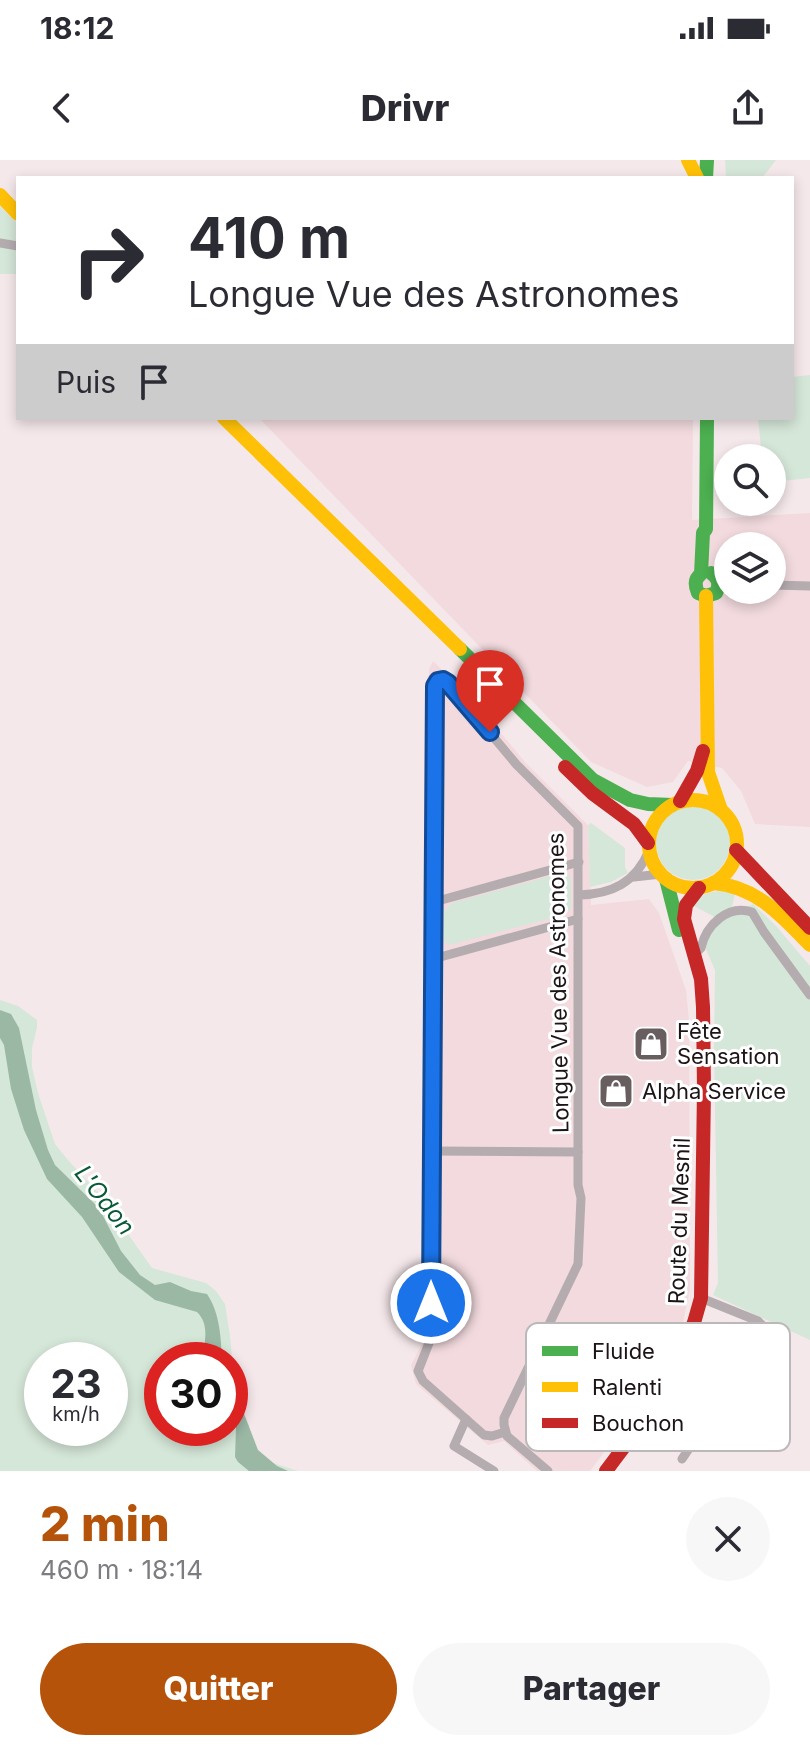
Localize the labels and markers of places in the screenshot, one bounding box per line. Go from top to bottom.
pin [456,650,524,732]
place label: Fête Sensation [677,1018,780,1069]
shop icon: Fête Sensation [632,1025,670,1063]
shop icon: Alpha Service [597,1072,635,1110]
place label: Alpha Service [642,1078,786,1104]

